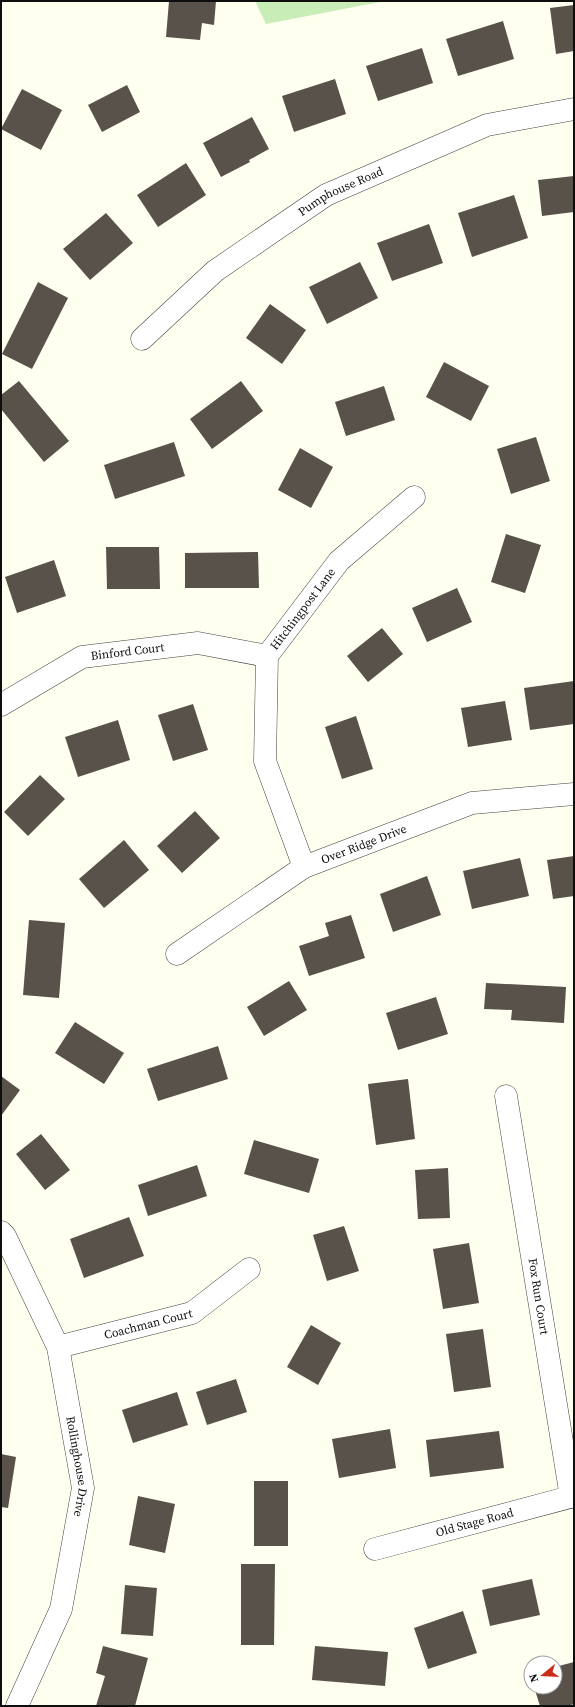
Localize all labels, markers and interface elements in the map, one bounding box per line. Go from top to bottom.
street label: Pumphouse Road [295,163,386,220]
street label: Hitchingpost Lane [266,565,339,653]
street label: Binford Court [90,639,165,664]
street label: Over Ridge Drive [319,821,409,868]
street label: Fox Run Court [524,1257,553,1336]
street label: Coachman Court [102,1305,194,1343]
street label: Rollinghouse Drive [62,1415,91,1518]
street label: Old Stage Road [434,1504,515,1540]
north arrow [523,1655,563,1695]
text: N [526,1672,542,1684]

